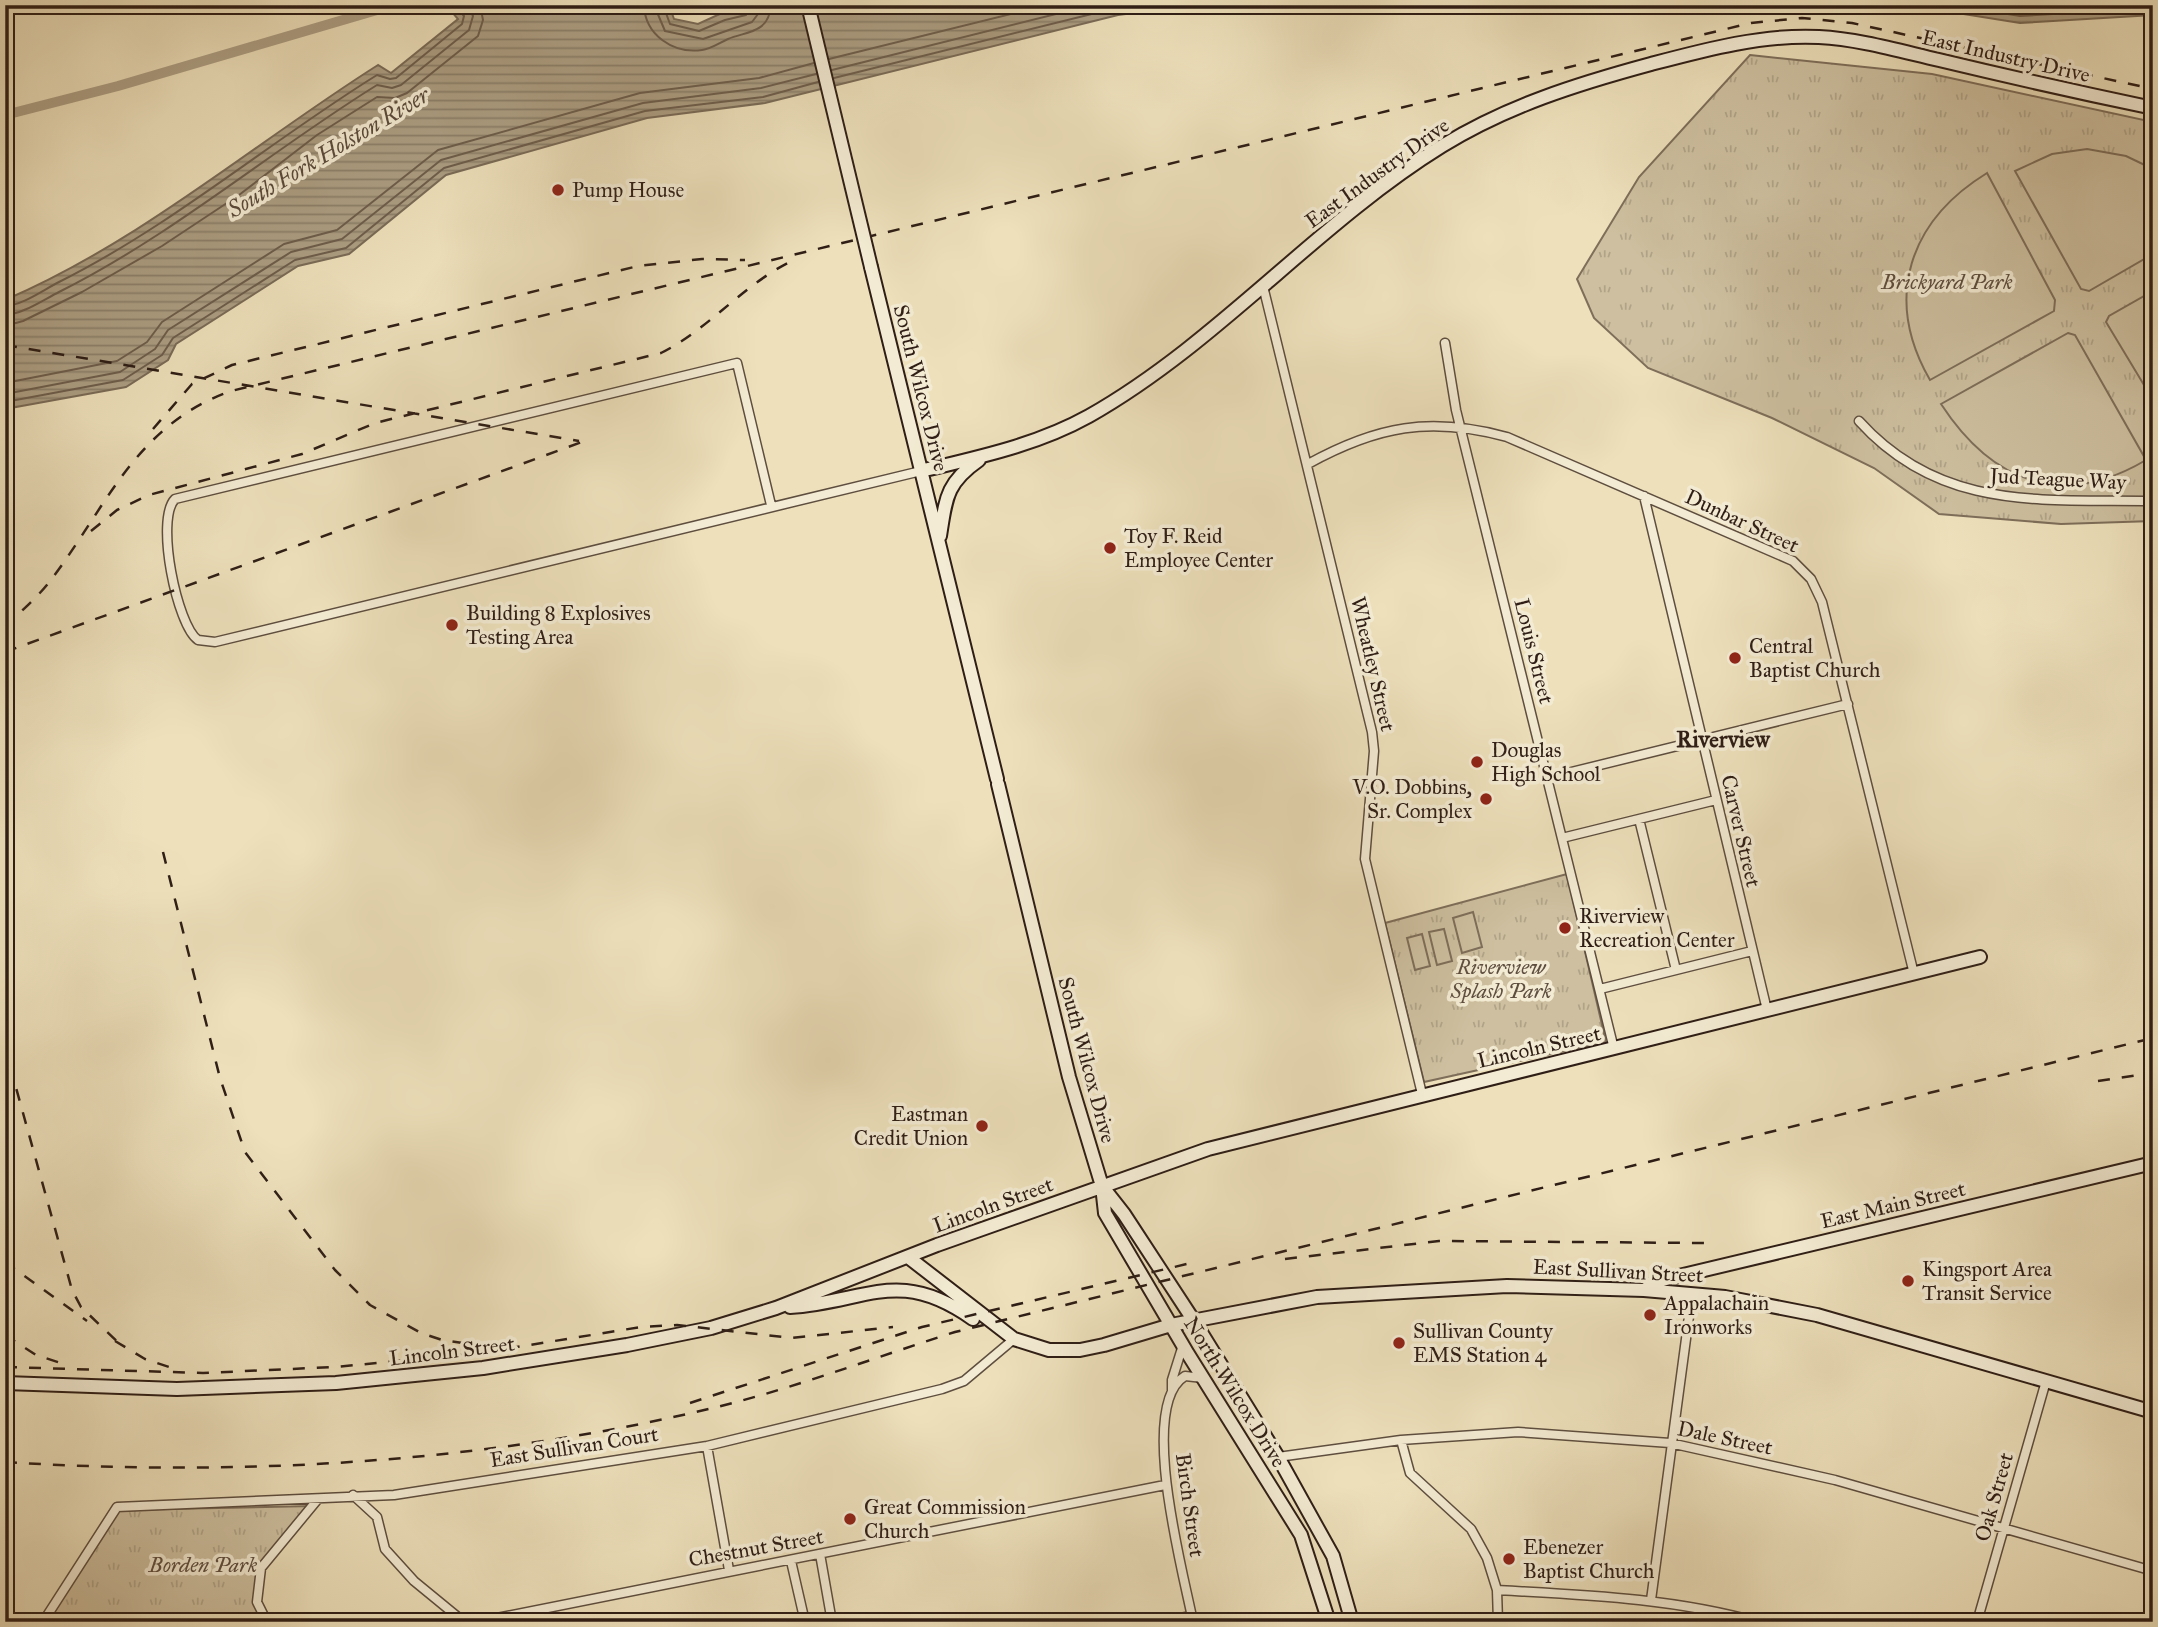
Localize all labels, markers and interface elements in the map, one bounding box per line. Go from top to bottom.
street label: East Industry Drive [1920,24,2093,88]
water label: South Fork Holston River [221,80,435,224]
street label: East Industry Drive [1300,112,1454,234]
place label: Pump House [572,177,684,203]
marker: Pump House [550,182,566,198]
park label: Brickyard Park [1880,269,2013,295]
street label: South Wilcox Drive [888,302,954,474]
street label: Jud Teague Way [1987,462,2128,496]
street label: Dunbar Street [1681,483,1804,559]
place label: Toy F. Reid Employee Center [1124,523,1273,573]
marker: Toy F. Reid Employee Center [1102,540,1118,556]
street label: Wheatley Street [1345,594,1401,734]
street label: Louis Street [1508,596,1560,707]
place label: Building 8 Explosives Testing Area [466,600,651,650]
marker: Building 8 Explosives Testing Area [444,617,460,633]
place label: Central Baptist Church [1749,633,1881,683]
marker: Central Baptist Church [1727,650,1743,666]
district label: Riverview [1676,725,1771,753]
place label: Douglas High School [1491,737,1601,787]
marker: Douglas High School [1469,754,1485,770]
street label: Carver Street [1715,772,1767,890]
place label: V.O. Dobbins, Sr. Complex [1352,774,1473,824]
marker: V.O. Dobbins, Sr. Complex [1478,791,1494,807]
place label: Riverview Recreation Center [1579,903,1735,953]
marker: Riverview Recreation Center [1557,920,1573,936]
park label: Riverview Splash Park [1449,954,1552,1004]
street label: South Wilcox Drive [1052,974,1122,1146]
street label: Lincoln Street [1475,1020,1604,1074]
place label: Eastman Credit Union [854,1101,968,1151]
marker: Eastman Credit Union [974,1118,990,1134]
street label: Lincoln Street [929,1171,1057,1239]
street label: East Main Street [1818,1176,1969,1234]
street label: East Sullivan Street [1532,1254,1704,1288]
place label: Kingsport Area Transit Service [1922,1256,2052,1306]
marker: Kingsport Area Transit Service [1900,1273,1916,1289]
place label: Appalachain Ironworks [1663,1290,1769,1340]
marker: Appalachain Ironworks [1642,1307,1658,1323]
street label: North Wilcox Drive [1178,1312,1292,1472]
place label: Sullivan County EMS Station 4 [1413,1318,1554,1368]
street label: Lincoln Street [388,1330,517,1372]
marker: Sullivan County EMS Station 4 [1391,1335,1407,1351]
street label: Dale Street [1675,1415,1775,1461]
street label: East Sullivan Court [488,1421,661,1473]
street label: Oak Street [1969,1449,2019,1544]
street label: Birch Street [1170,1451,1210,1559]
place label: Great Commission Church [864,1494,1026,1544]
marker: Great Commission Church [842,1511,858,1527]
street label: Chestnut Street [687,1523,826,1573]
place label: Ebenezer Baptist Church [1523,1534,1655,1584]
marker: Ebenezer Baptist Church [1501,1551,1517,1567]
park label: Borden Park [148,1552,258,1578]

